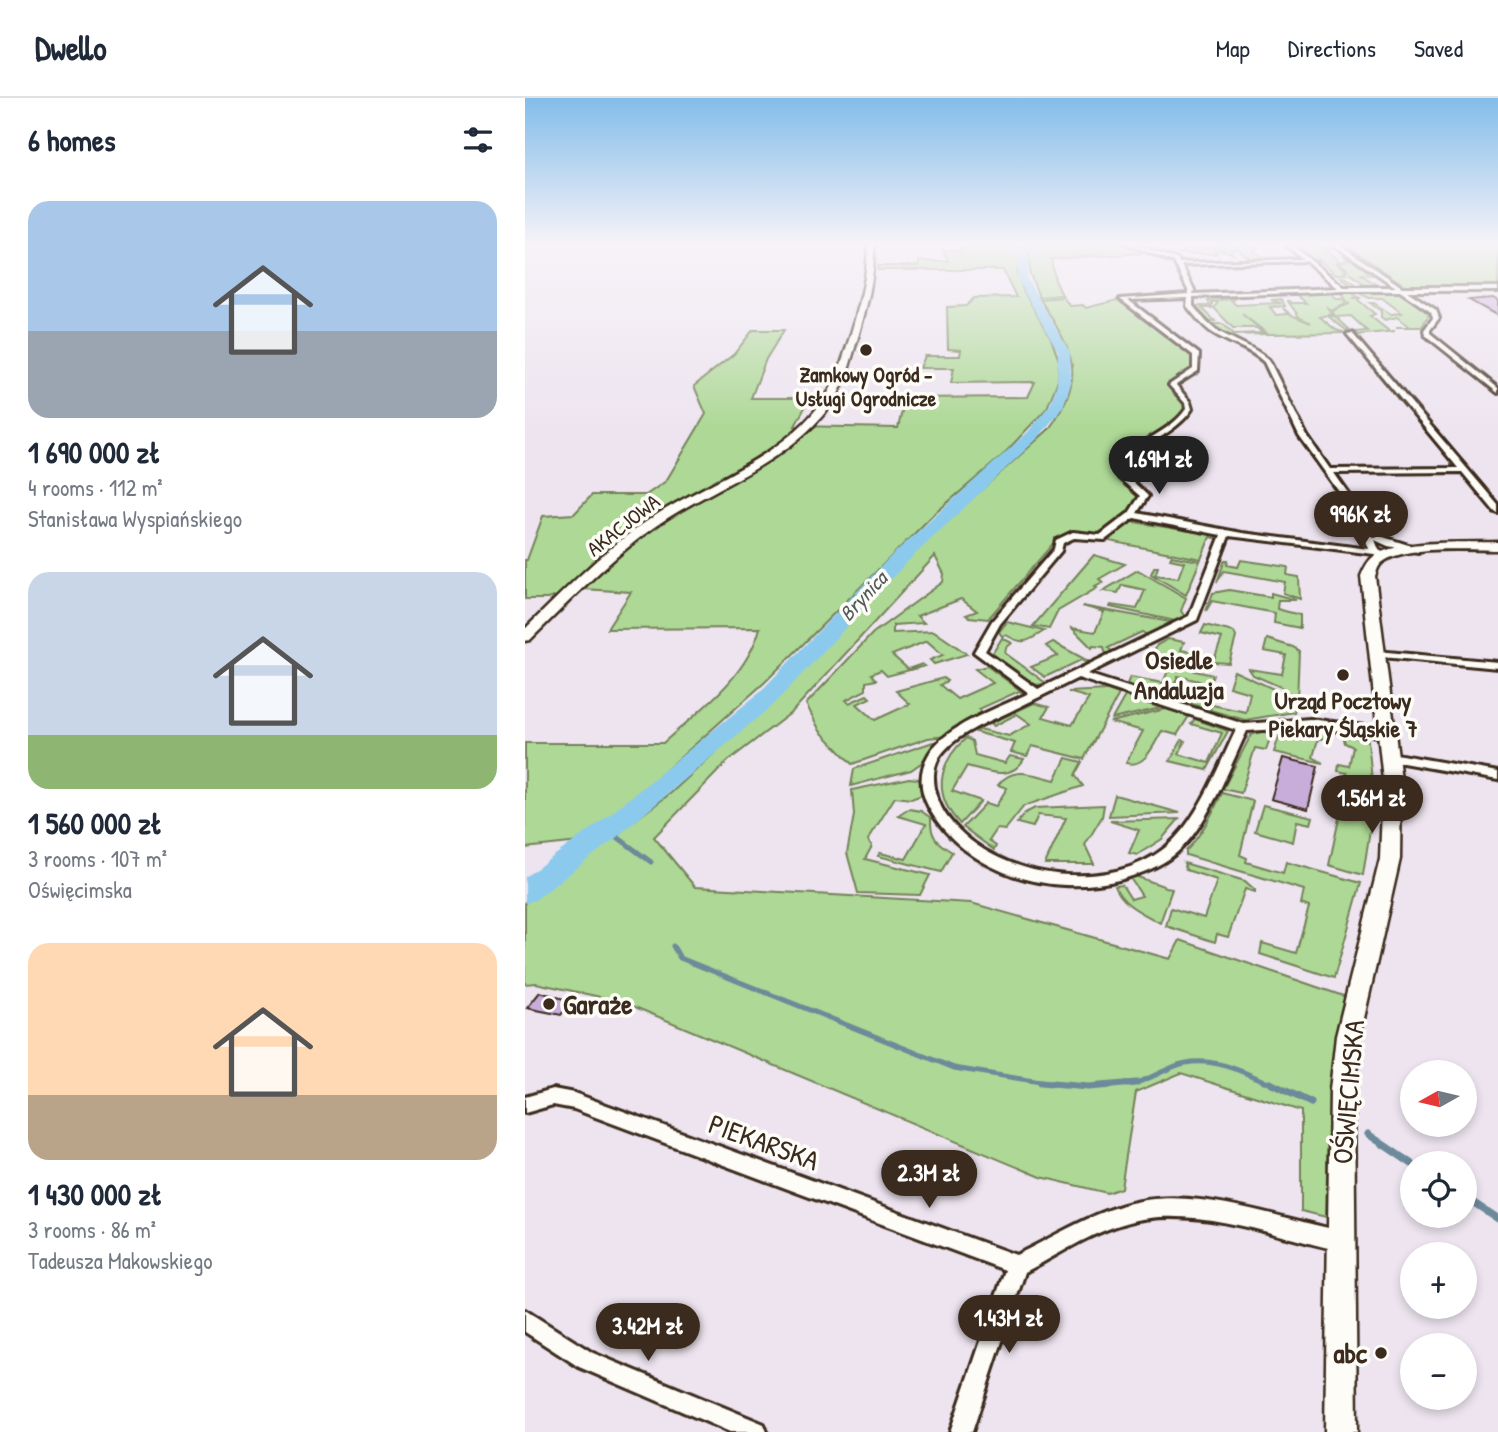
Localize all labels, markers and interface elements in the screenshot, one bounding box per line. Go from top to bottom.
text: Dwello [35,26,107,70]
text: Map [1216,32,1250,64]
text: Directions [1288,32,1376,64]
text: Saved [1414,32,1463,64]
text: 6 homes [28,120,115,160]
icon: filters [459,121,497,159]
icon: home [200,247,326,373]
marker: Zamkowy Ogród - Usługi Ogrodnicze [858,342,874,358]
place label: Zamkowy Ogród - Usługi Ogrodnicze [796,360,937,414]
text: 1 690 000 zł [28,432,161,472]
pin: 1.69M zł [1087,436,1231,496]
text: 1.69M zł [1125,443,1193,474]
text: 4 rooms · 112 m² [28,472,163,503]
street label: AKACJOWA [580,487,666,563]
pin: 996K zł [1296,491,1426,551]
text: 996K zł [1330,498,1392,529]
text: Stanisława Wyspiańskiego [28,503,242,534]
water label: Brynica [833,563,895,627]
icon: home [200,618,326,744]
district label: Osiedle Andaluzja [1134,642,1225,707]
marker: Urząd Pocztowy Piekary Śląskie 7 [1335,667,1351,683]
place label: Urząd Pocztowy Piekary Śląskie 7 [1268,684,1418,745]
pin: 1.56M zł [1300,776,1444,835]
text: 1.56M zł [1337,782,1407,813]
text: 1 560 000 zł [28,803,162,843]
text: 3 rooms · 107 m² [28,843,167,874]
text: Oświęcimska [28,874,132,905]
place label: Garaże [563,985,633,1023]
icon: home [200,989,326,1115]
marker: Garaże [541,996,557,1012]
street label: OŚWIĘCIMSKA [1323,1018,1373,1166]
north arrow [1400,1060,1477,1138]
map controls [1400,1060,1477,1410]
street label: PIEKARSKA [704,1105,825,1180]
pin: 2.3M zł [864,1150,994,1210]
button: locate [1400,1151,1477,1228]
text: 2.3M zł [897,1157,961,1188]
text: 1 430 000 zł [28,1174,162,1214]
text: 3 rooms · 86 m² [28,1214,156,1245]
button: + [1400,1242,1477,1319]
text: Tadeusza Makowskiego [28,1245,212,1276]
pin: 1.43M zł [937,1296,1081,1355]
text: 1.43M zł [974,1302,1044,1333]
pin: 3.42M zł [576,1304,720,1363]
text: 3.42M zł [612,1310,684,1341]
button: − [1400,1333,1477,1410]
place label: abc [1334,1334,1368,1372]
marker: abc [1373,1345,1389,1361]

